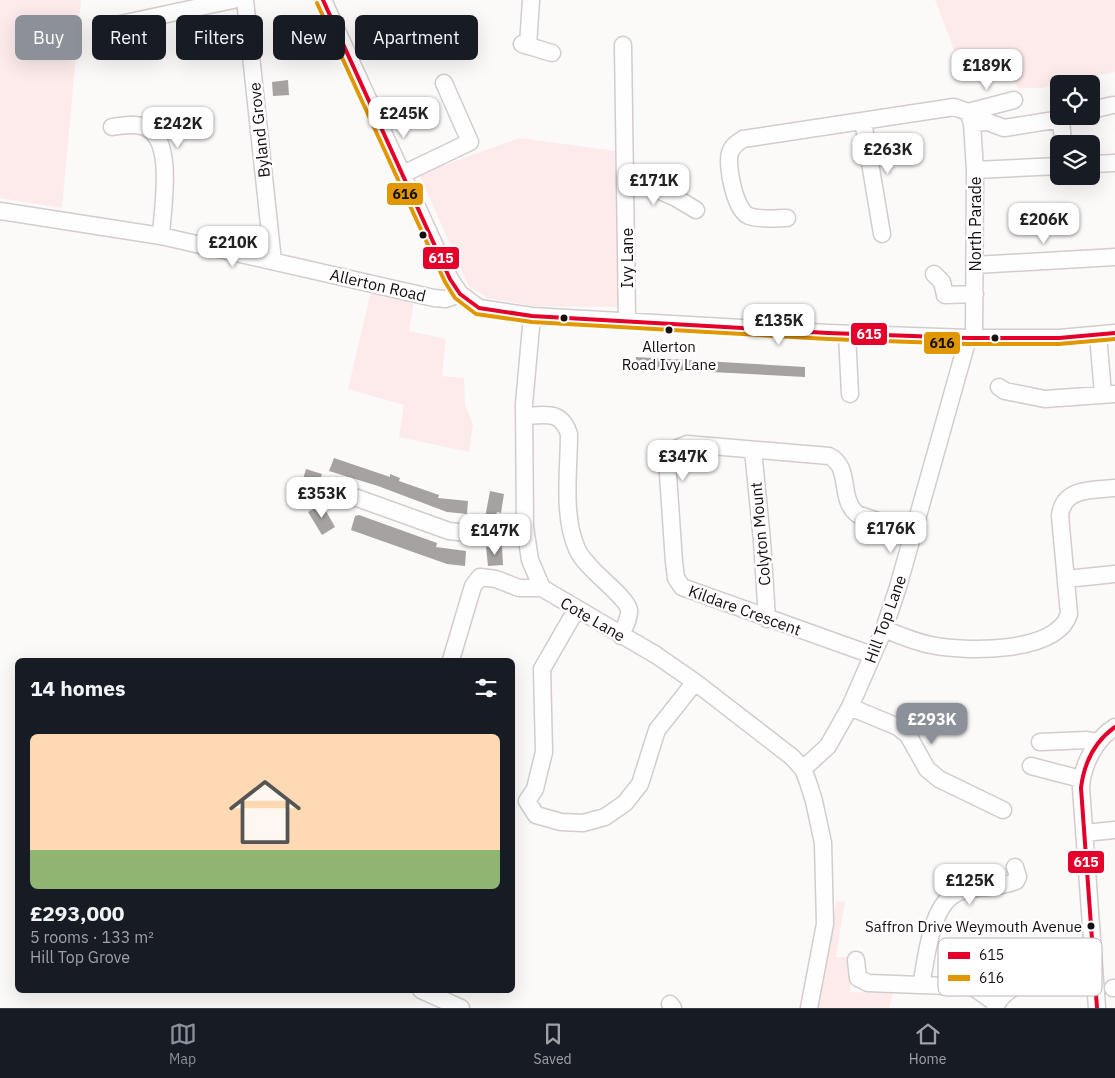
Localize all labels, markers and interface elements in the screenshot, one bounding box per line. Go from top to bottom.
chip: Buy [15,15,82,60]
chip: Rent [92,15,166,60]
chip: Filters [176,15,263,60]
chip: New [273,15,345,60]
chip: Apartment [355,15,478,60]
pin: £189K [952,48,1022,91]
text: £189K [962,55,1012,75]
map controls [1050,75,1100,185]
button: locate [1050,75,1100,125]
street label: Byland Grove [244,81,274,179]
pin: £245K [369,96,439,139]
text: £245K [379,103,429,123]
pin: £242K [143,106,213,149]
text: £242K [153,113,203,133]
pin: £263K [853,132,923,175]
button: layers [1050,135,1100,185]
text: £263K [863,139,913,159]
pin: £171K [619,164,689,206]
text: £171K [629,170,679,190]
street label: North Parade [965,176,985,272]
line badge: 616 [386,182,424,206]
text: 616 [392,185,418,203]
pin: £206K [1009,202,1079,245]
text: £206K [1019,209,1069,229]
pin: £210K [198,226,268,268]
street label: Ivy Lane [617,228,637,288]
unlabelled marker [418,230,428,240]
text: £210K [208,232,258,252]
line badge: 615 [422,246,460,270]
text: 615 [428,249,454,267]
street label: Allerton Road [328,264,428,306]
pin: £135K [744,304,814,346]
text: £135K [754,310,804,330]
unlabelled marker [559,313,569,323]
line badge: 615 [850,322,888,346]
marker: Allerton Road Ivy Lane [664,325,674,335]
text: 615 [856,325,882,343]
line badge: 616 [923,331,961,355]
unlabelled marker [990,333,1000,343]
text: 616 [929,334,955,352]
place label: Allerton Road Ivy Lane [622,337,716,374]
pin: £347K [648,440,718,482]
text: £347K [658,446,708,466]
pin: £353K [287,476,357,519]
street label: Colyton Mount [745,481,775,587]
text: £353K [297,483,347,503]
pin: £176K [856,512,926,554]
pin: £147K [460,514,530,556]
text: £176K [866,518,916,538]
text: £147K [470,520,520,540]
street label: Hill Top Lane [860,572,910,666]
street label: Kildare Crescent [686,580,804,640]
street label: Cote Lane [557,592,629,646]
text: 14 homes [30,674,126,702]
icon: filters [472,674,500,702]
pin: £293K [897,702,967,745]
text: £293K [907,709,957,729]
icon: home [220,767,310,857]
line badge: 615 [1067,850,1105,874]
text: 615 [1073,853,1099,871]
pin: £125K [935,864,1005,906]
text: £125K [945,870,995,890]
text: £293,000 [30,899,124,927]
place label: Saffron Drive Weymouth Avenue [865,917,1082,936]
marker: Saffron Drive Weymouth Avenue [1086,921,1096,931]
text: 5 rooms · 133 m² [30,927,154,947]
legend [938,938,1102,996]
text: 615 [979,946,1004,964]
text: Hill Top Grove [30,947,130,967]
text: 616 [979,969,1004,987]
tab: Map [169,1020,197,1068]
tab: Saved [534,1020,572,1068]
tab: Home [909,1020,946,1068]

